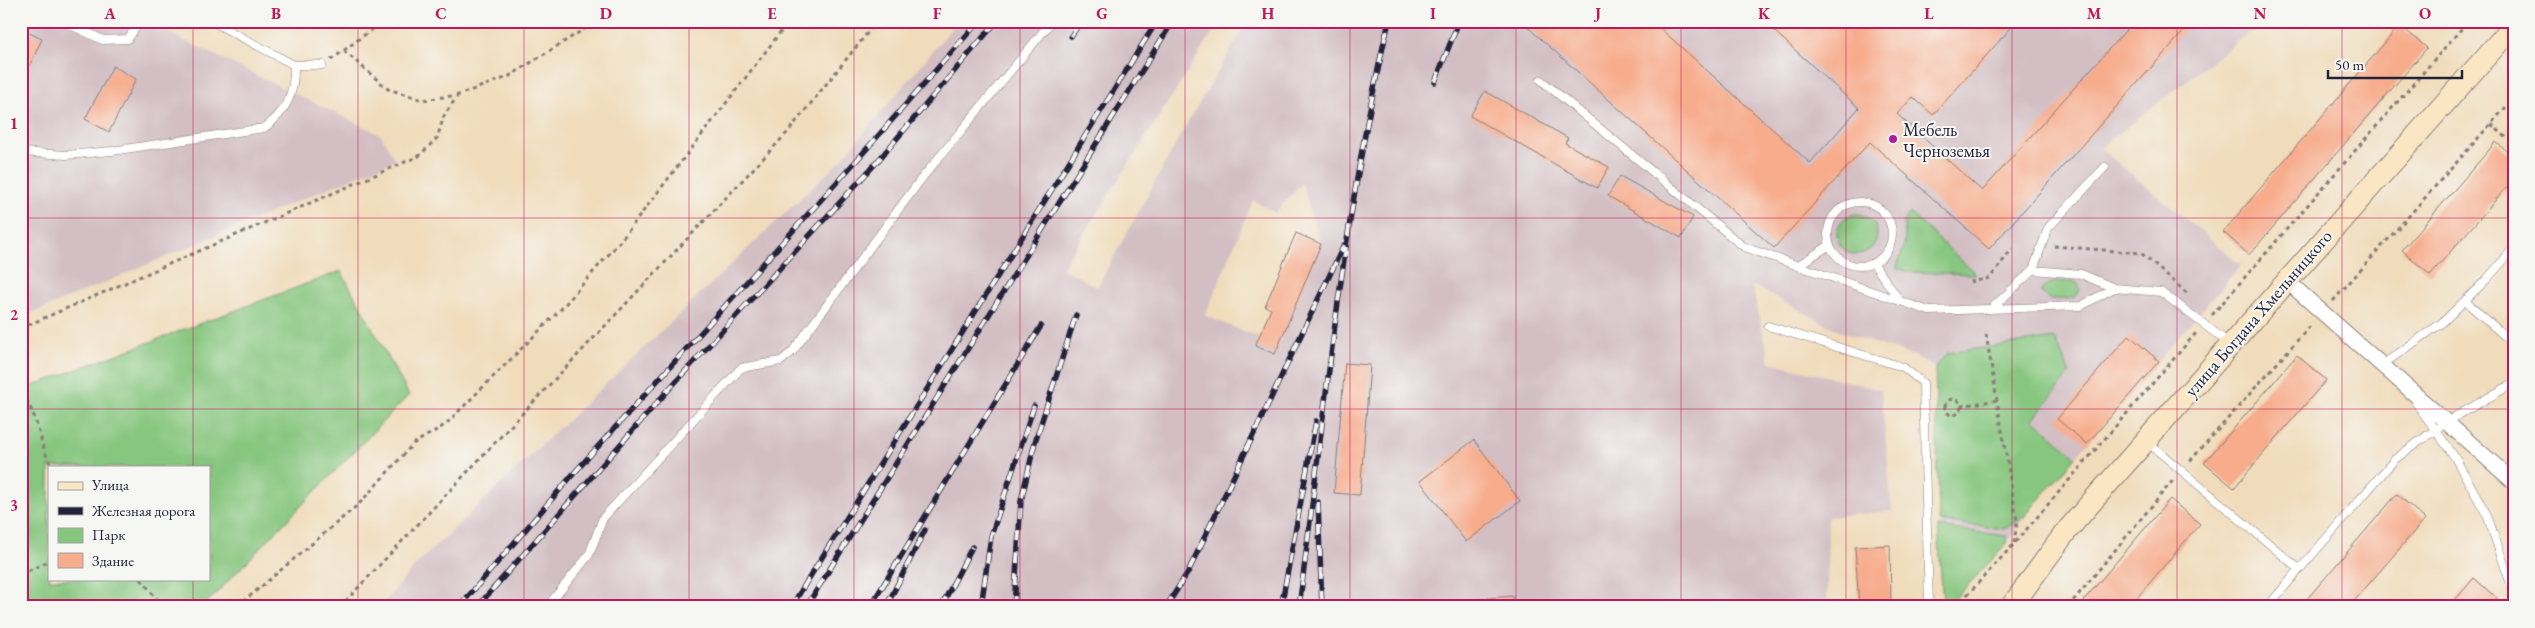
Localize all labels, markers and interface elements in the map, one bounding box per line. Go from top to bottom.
text: A [103,3,116,24]
text: B [271,3,281,24]
text: C [435,3,447,24]
text: D [600,3,612,24]
text: E [767,3,777,24]
text: F [933,3,942,24]
text: G [1096,3,1108,24]
text: H [1262,3,1275,24]
text: I [1430,3,1436,24]
text: J [1593,3,1601,24]
text: K [1758,3,1771,24]
text: L [1924,3,1934,24]
text: M [2087,3,2102,24]
text: N [2254,3,2267,24]
text: O [2419,3,2431,24]
scale bar [2328,48,2461,80]
text: 50 m [2335,55,2364,74]
text: 1 [10,113,18,134]
place label: Мебель Черноземья [1903,118,1990,162]
marker: Мебель Черноземья [1887,133,1899,145]
street label: улица Богдана Хмельницкого [2179,225,2337,401]
text: 2 [10,304,19,325]
legend [48,466,210,580]
text: Улица [91,475,129,494]
text: 3 [10,495,18,516]
text: Железная дорога [91,501,195,520]
text: Парк [92,525,125,544]
text: Здание [92,551,134,570]

